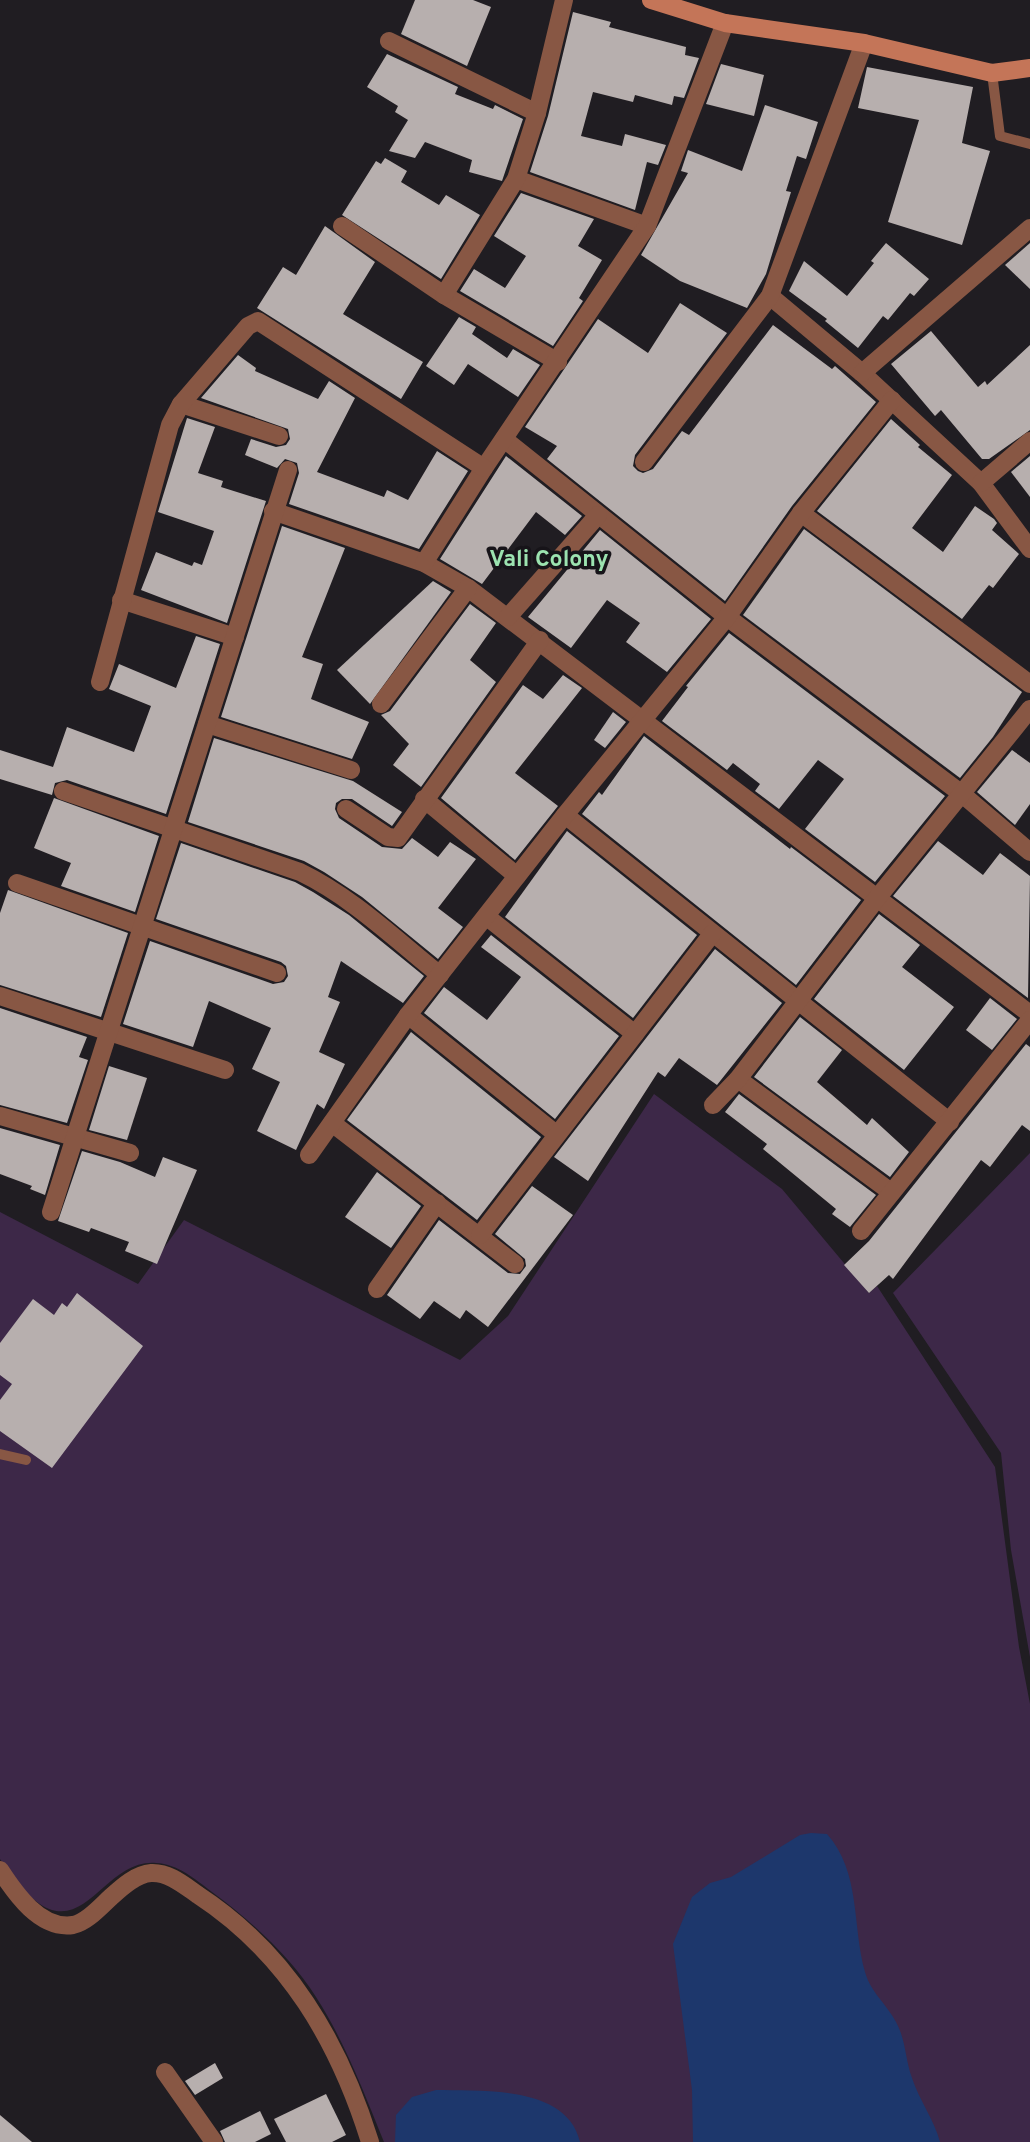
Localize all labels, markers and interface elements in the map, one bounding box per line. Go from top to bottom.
district label: Vali Colony [489,546,609,575]

